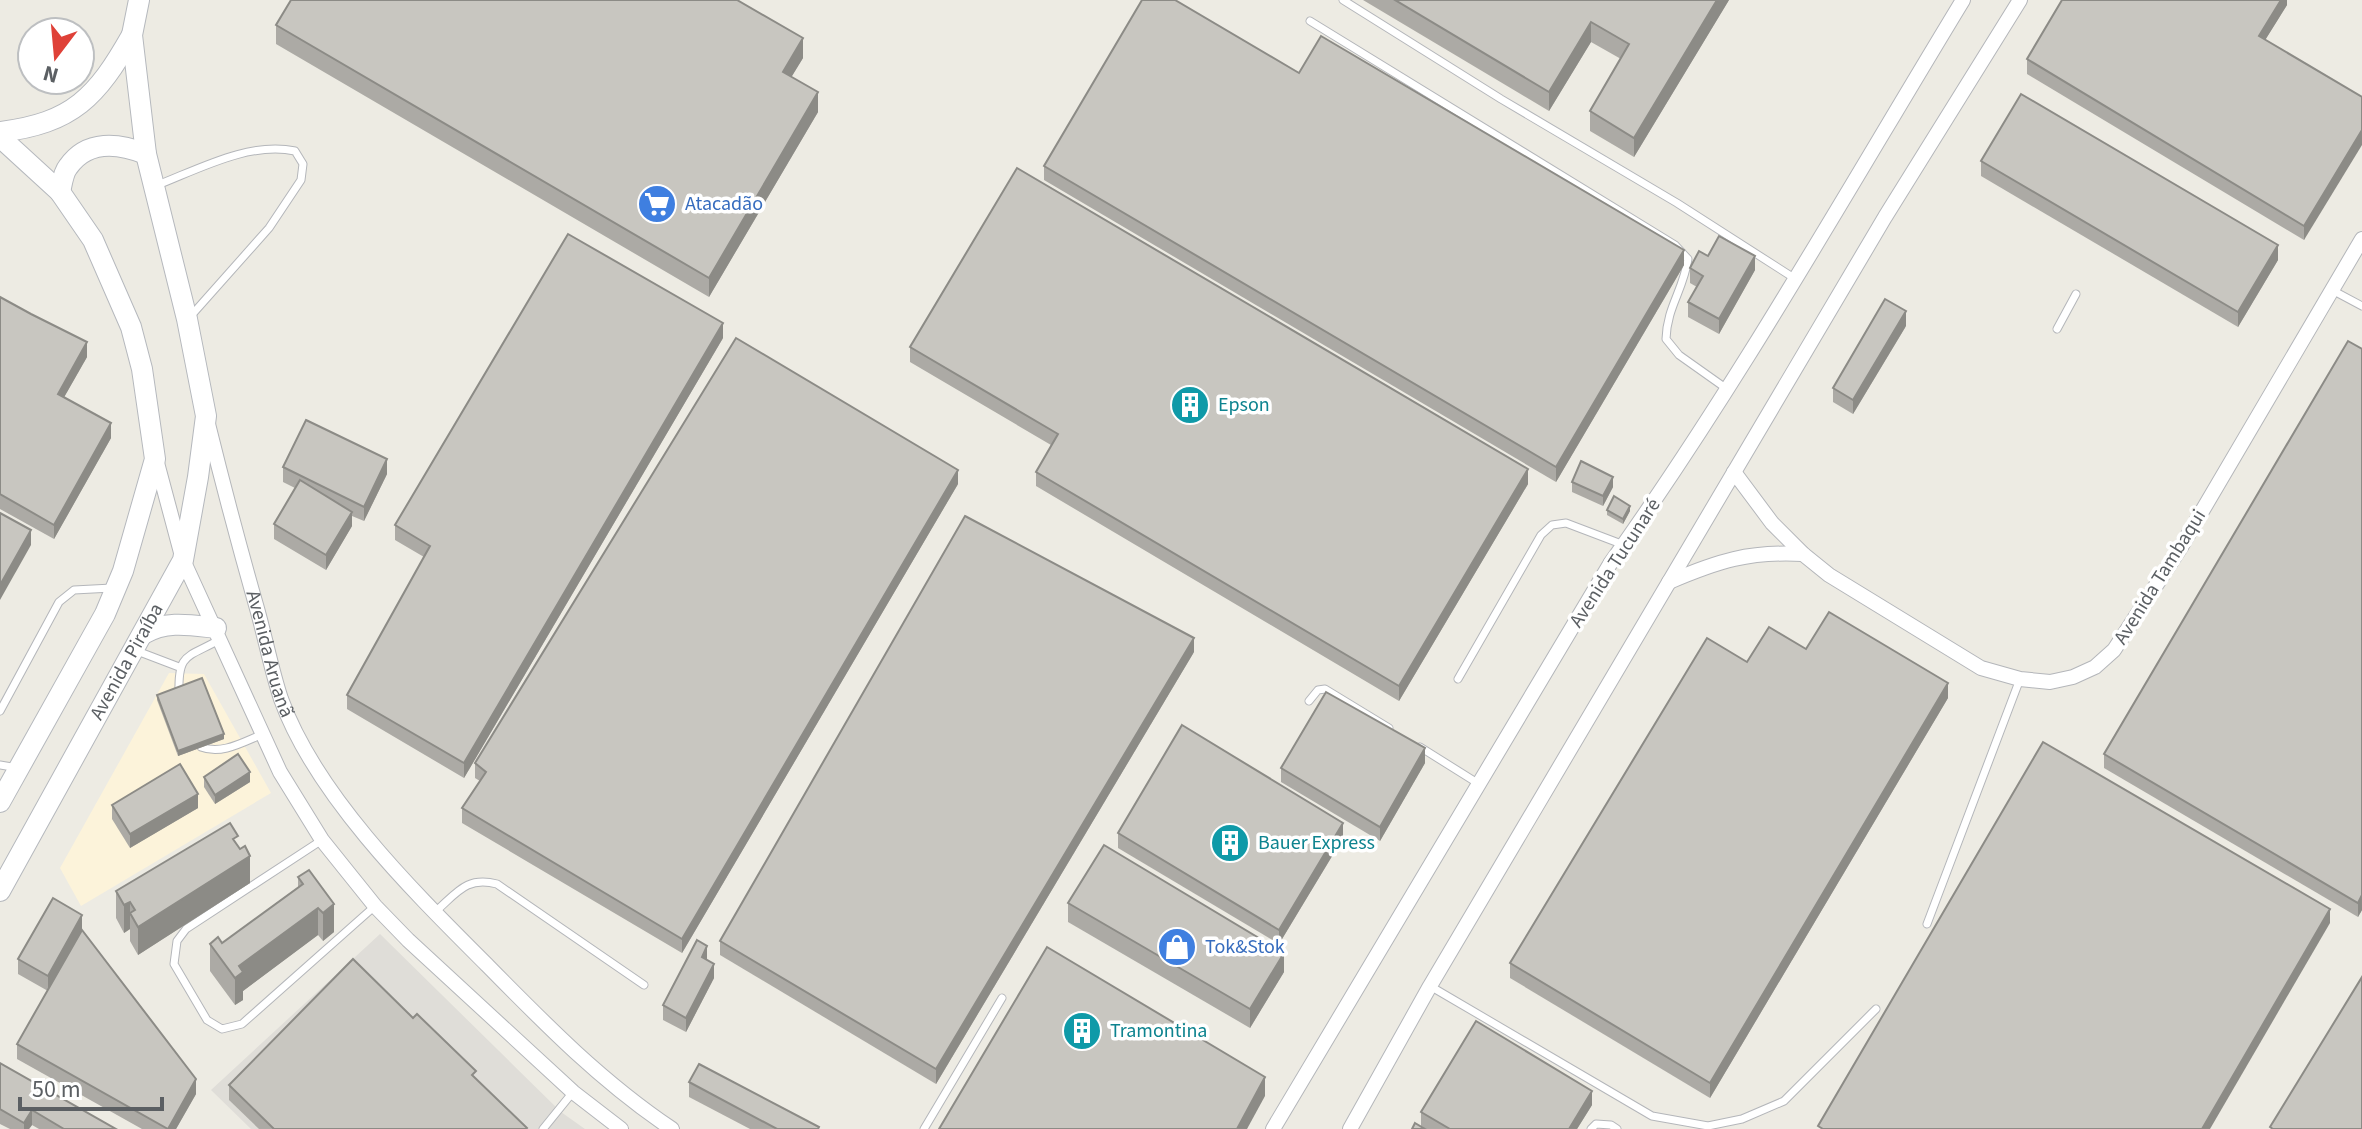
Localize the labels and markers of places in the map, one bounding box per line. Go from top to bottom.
supermarket icon: Atacadão [636,183,678,225]
place label: Atacadão [685,190,763,218]
building icon: Epson [1169,384,1211,426]
place label: Epson [1218,391,1270,419]
building icon: Bauer Express [1209,822,1251,864]
place label: Bauer Express [1258,829,1375,857]
shop icon: Tok&Stok [1156,926,1198,968]
place label: Tok&Stok [1205,933,1285,961]
building icon: Tramontina [1061,1010,1103,1052]
place label: Tramontina [1110,1017,1207,1045]

